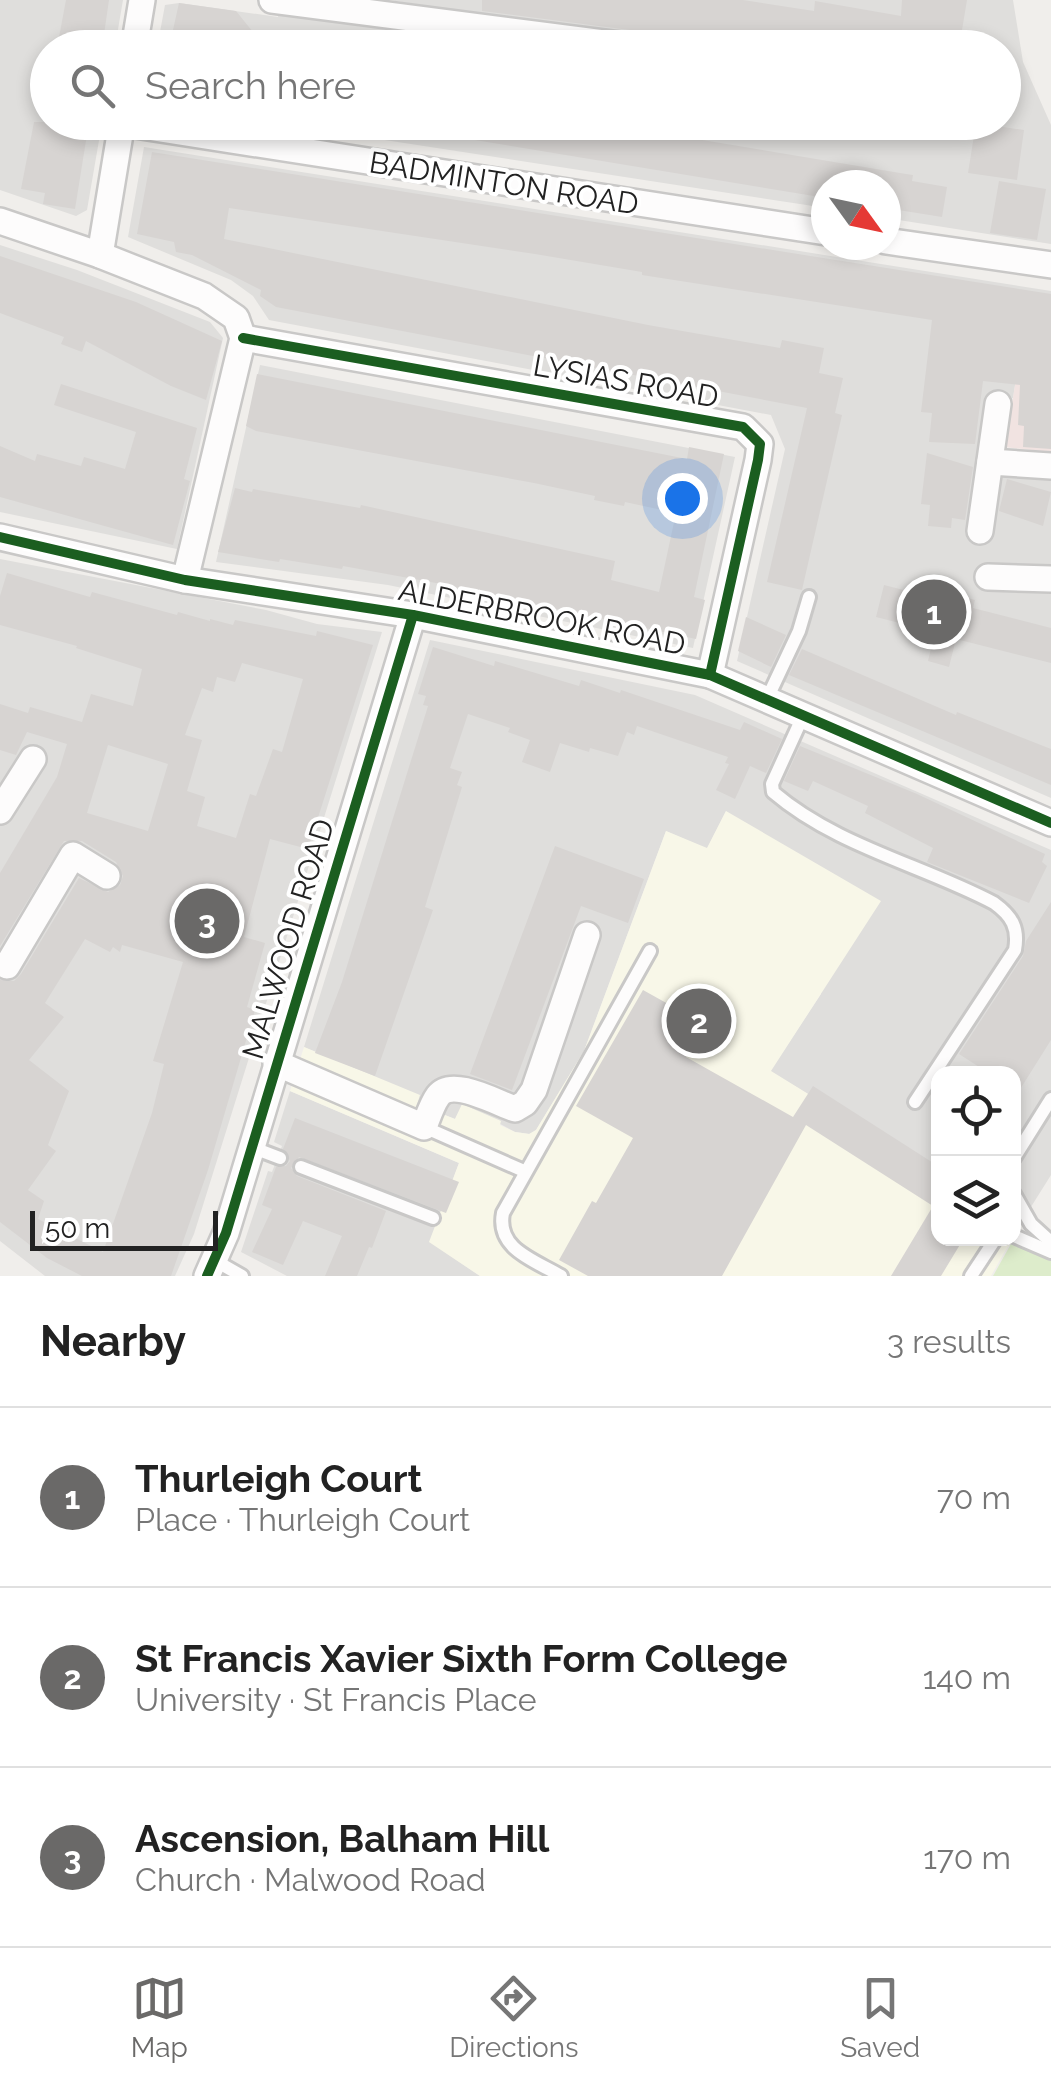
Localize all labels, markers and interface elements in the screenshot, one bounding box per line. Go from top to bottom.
search box [30,30,1021,140]
icon: search [65,58,120,113]
text: Search here [145,63,356,108]
street label: BADMINTON ROAD [367,144,641,222]
north arrow [811,170,901,260]
street label: LYSIAS ROAD [531,347,721,415]
your location [657,473,708,524]
street label: ALDERBROOK ROAD [396,572,688,662]
pin: 1 [902,574,966,650]
street label: MALWOOD ROAD [235,815,341,1063]
pin: 3 [174,884,240,958]
pin: 2 [666,984,732,1058]
map controls [931,1066,1021,1246]
button: locate [931,1066,1021,1156]
button: layers [931,1156,1021,1246]
scale bar [30,1206,218,1250]
text: 50 m [45,1212,110,1245]
text: Nearby [40,1317,186,1366]
text: 3 results [887,1323,1011,1360]
text: Thurleigh Court [135,1456,422,1501]
text: 1 [65,1479,80,1516]
text: 70 m [937,1479,1011,1516]
text: Place · Thurleigh Court [135,1501,470,1538]
text: St Francis Xavier Sixth Form College [135,1636,787,1681]
text: 2 [63,1659,82,1696]
text: 140 m [923,1659,1011,1696]
text: University · St Francis Place [135,1681,536,1718]
text: Ascension, Balham Hill [135,1816,549,1861]
text: 3 [64,1839,81,1876]
text: 170 m [923,1839,1011,1876]
text: Church · Malwood Road [135,1861,486,1898]
tab: Map [131,1971,188,2064]
tab: Directions [449,1971,579,2064]
tab: Saved [840,1971,920,2064]

